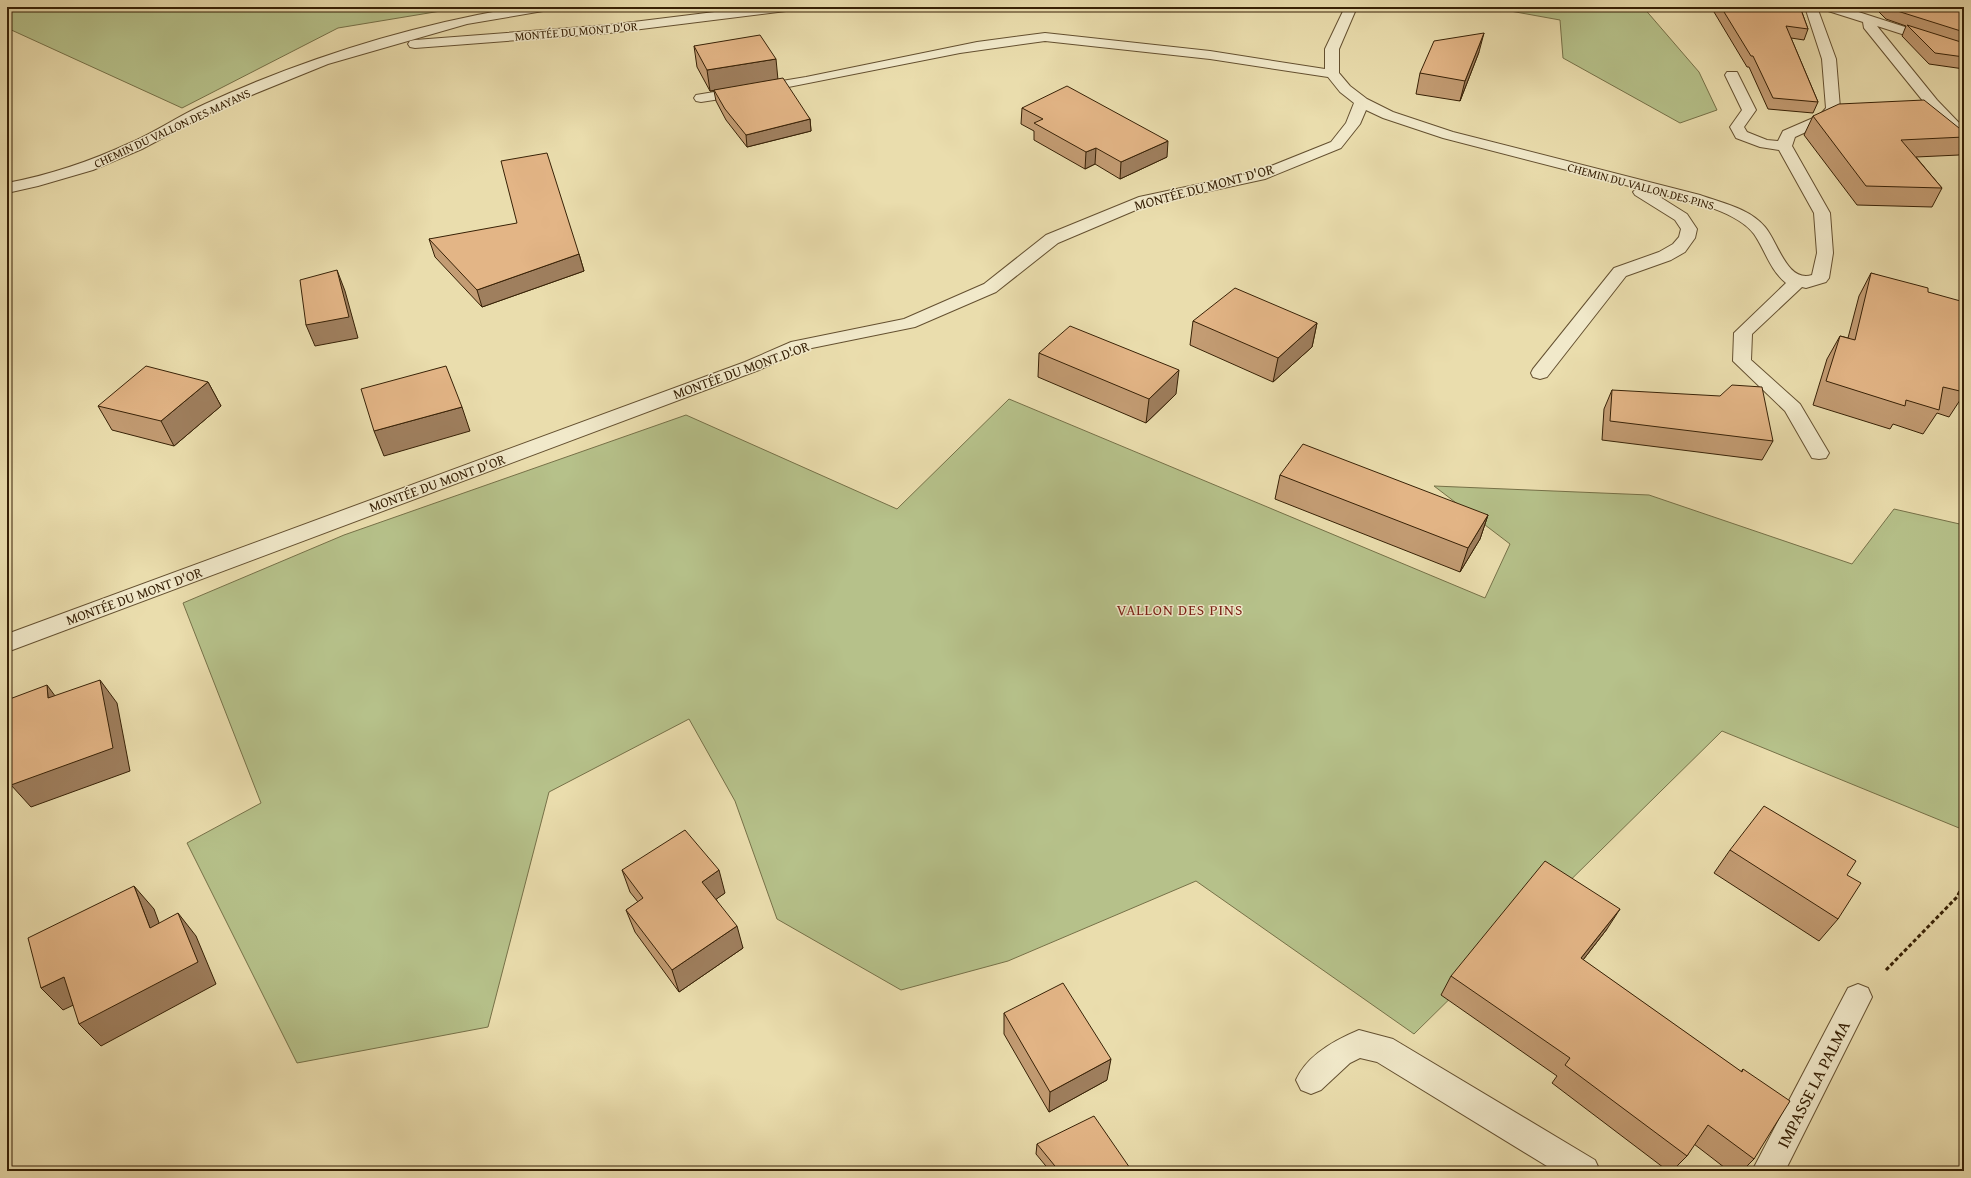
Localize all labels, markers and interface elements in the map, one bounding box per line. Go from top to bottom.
street label: MONTÉE DU MONT D'OR [514,17,638,45]
street label: CHEMIN DU VALLON DES MAYANS [91,84,253,172]
street label: MONTÉE DU MONT D'OR [1132,158,1277,215]
street label: CHEMIN DU VALLON DES PINS [1566,158,1717,214]
street label: MONTÉE DU MONT D'OR [670,336,813,404]
street label: MONTÉE DU MONT D'OR [366,449,509,517]
street label: MONTÉE DU MONT D'OR [63,562,206,630]
district label: VALLON DES PINS [1117,599,1243,620]
street label: IMPASSE LA PALMA [1770,1015,1856,1152]

